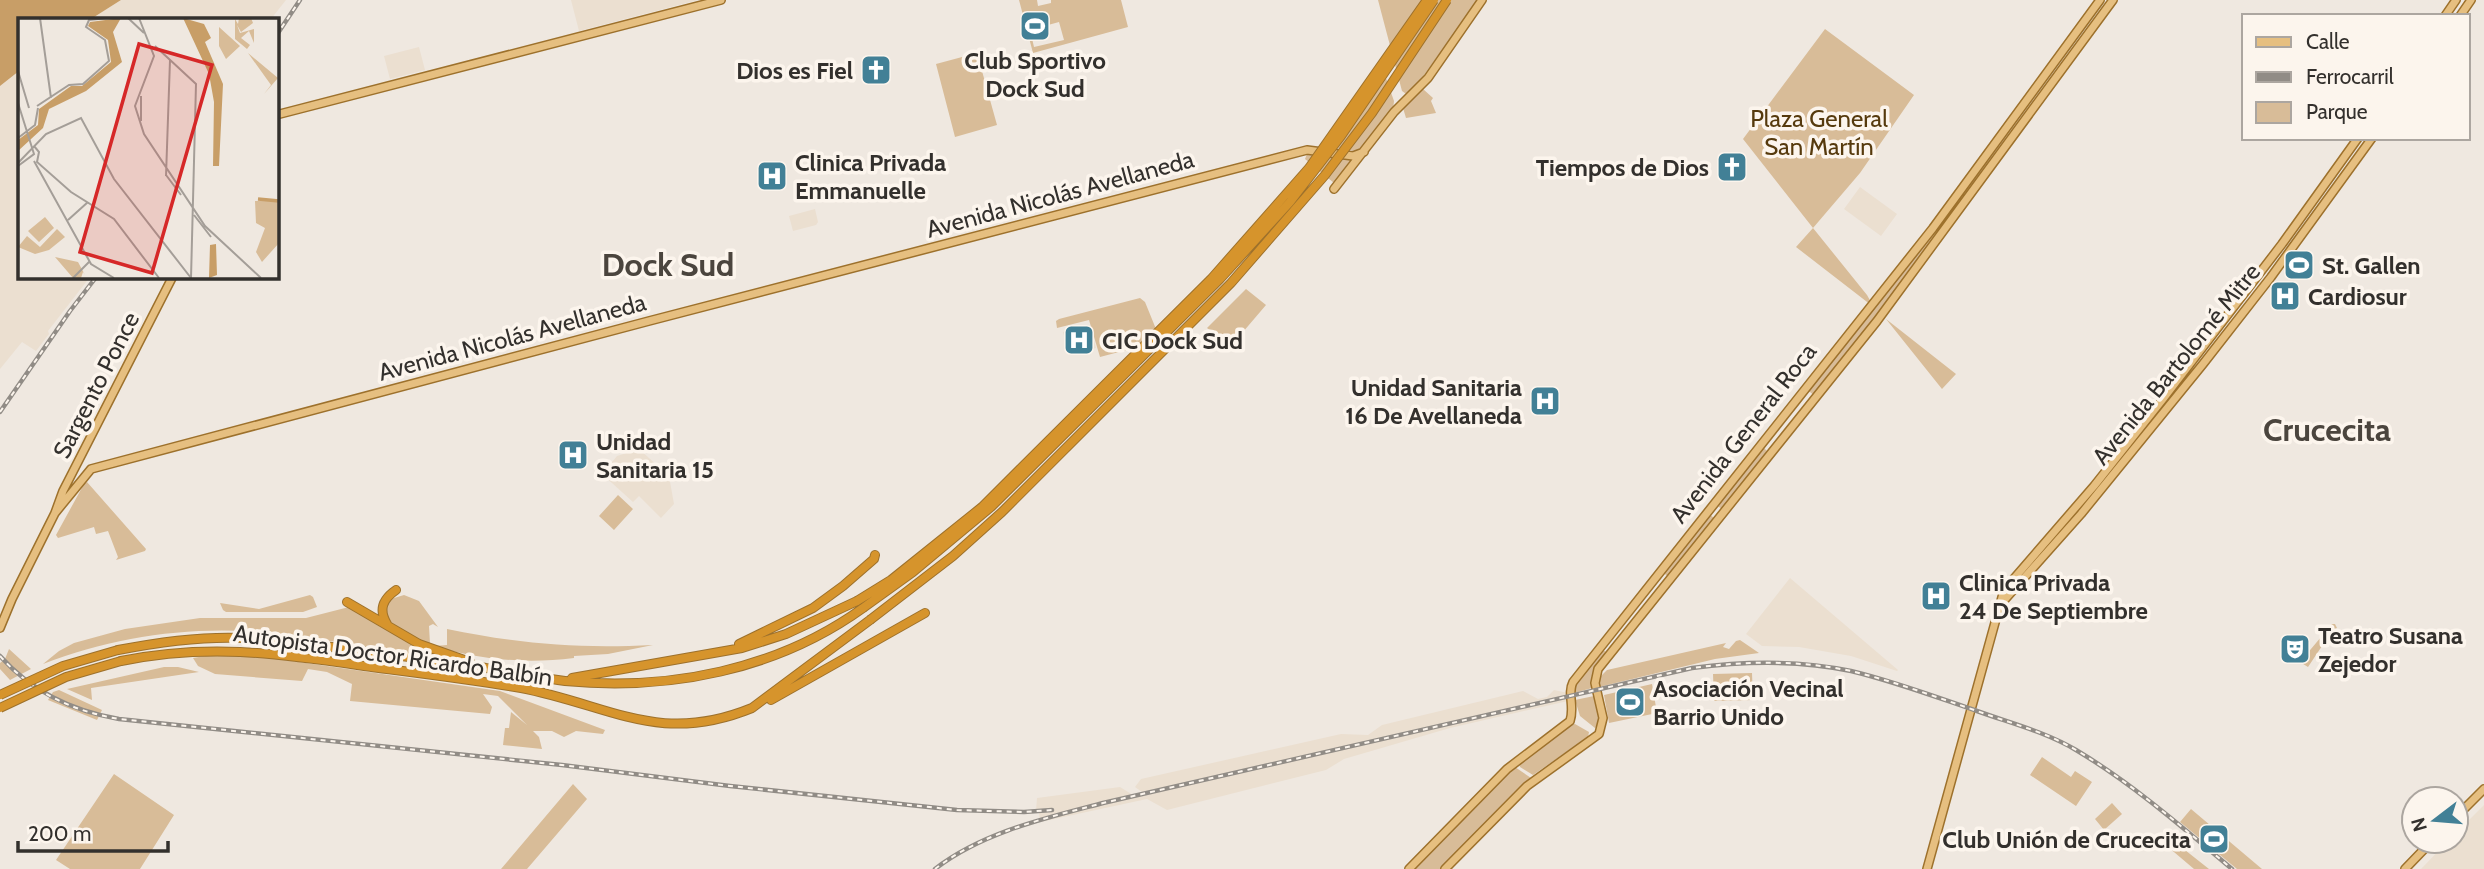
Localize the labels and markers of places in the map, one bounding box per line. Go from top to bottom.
sports icon: Club Sportivo Dock Sud [1018,9,1052,43]
place label: Club Sportivo Dock Sud [964,46,1106,103]
church icon: Dios es Fiel [859,53,893,87]
place label: Dios es Fiel [736,56,853,85]
place label: Clinica Privada Emmanuelle [795,148,946,205]
church icon: Tiempos de Dios [1715,150,1749,184]
place label: Tiempos de Dios [1536,153,1709,182]
hospital icon: Clinica Privada Emmanuelle [755,159,789,193]
sports icon: St. Gallen [2282,248,2316,282]
place label: St. Gallen [2322,251,2421,280]
hospital icon: Cardiosur [2268,279,2302,313]
place label: Cardiosur [2308,282,2407,311]
hospital icon: CIC Dock Sud [1062,323,1096,357]
place label: CIC Dock Sud [1102,326,1243,355]
place label: Unidad Sanitaria 16 De Avellaneda [1345,373,1522,430]
hospital icon: Unidad Sanitaria 16 De Avellaneda [1528,384,1562,418]
place label: Unidad Sanitaria 15 [596,427,714,484]
hospital icon: Unidad Sanitaria 15 [556,438,590,472]
place label: Clinica Privada 24 De Septiembre [1959,568,2148,625]
hospital icon: Clinica Privada 24 De Septiembre [1919,579,1953,613]
place label: Teatro Susana Zejedor [2318,621,2463,678]
theatre icon: Teatro Susana Zejedor [2278,632,2312,666]
place label: Asociación Vecinal Barrio Unido [1653,674,1844,731]
sports icon: Asociación Vecinal Barrio Unido [1613,685,1647,719]
sports icon: Club Unión de Crucecita [2197,822,2231,856]
place label: Club Unión de Crucecita [1942,825,2191,854]

